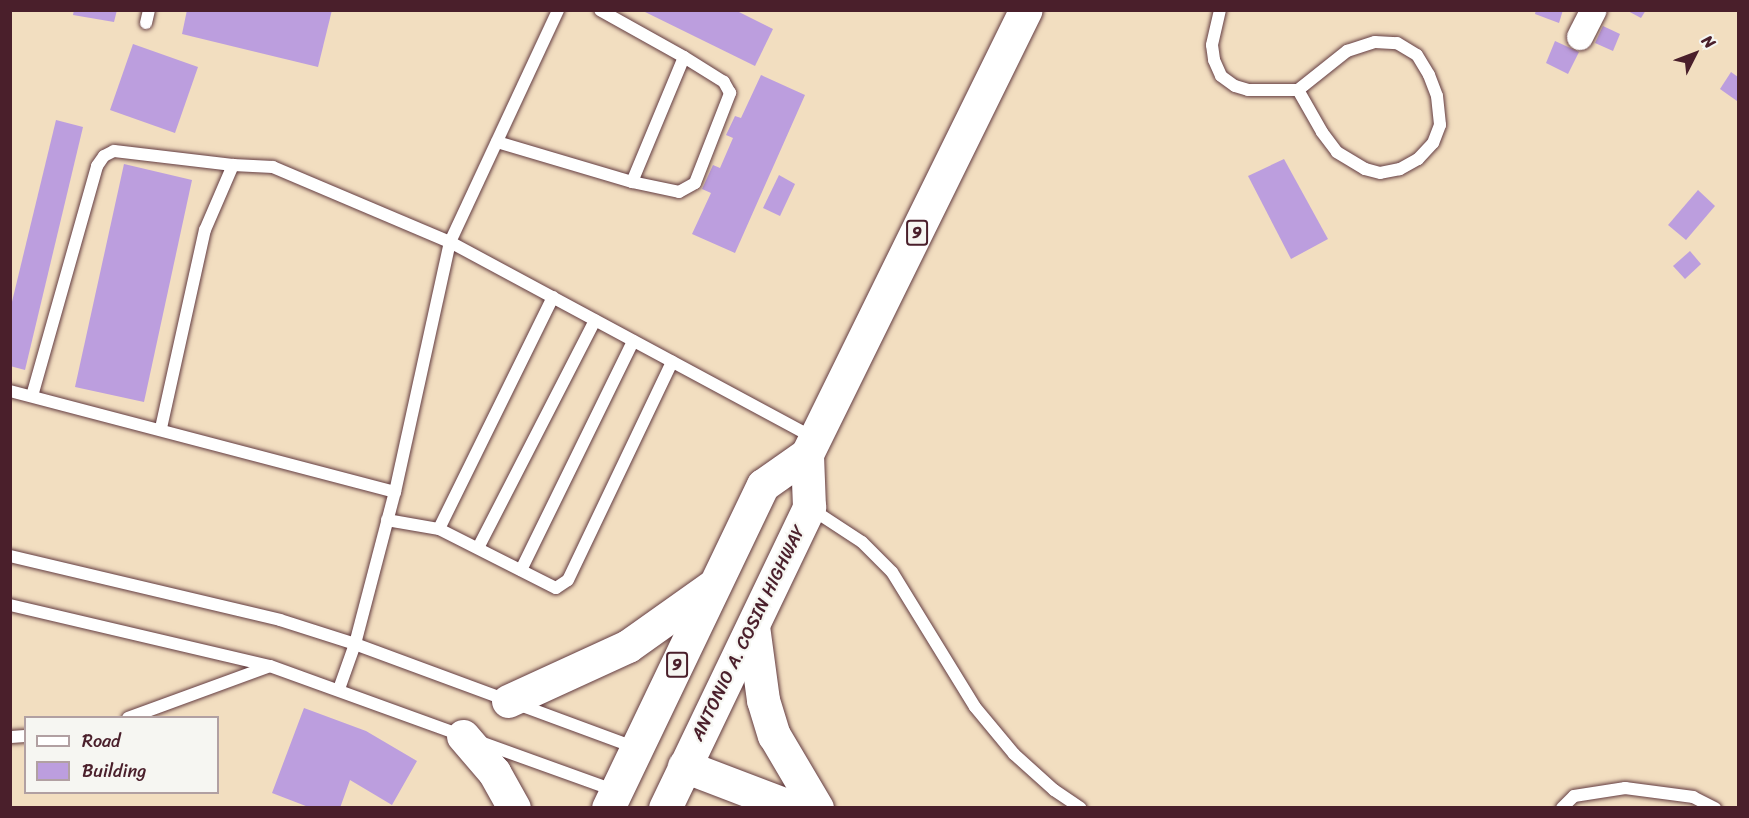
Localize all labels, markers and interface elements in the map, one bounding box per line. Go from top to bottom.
north arrow [1665,24,1725,84]
text: N [1694,28,1723,55]
road number: 9 [905,220,929,246]
street label: ANTONIO A. COSIN HIGHWAY [686,522,810,744]
road number: 9 [665,652,689,678]
legend [24,716,219,794]
text: Road [82,725,121,757]
text: Building [82,755,146,787]

